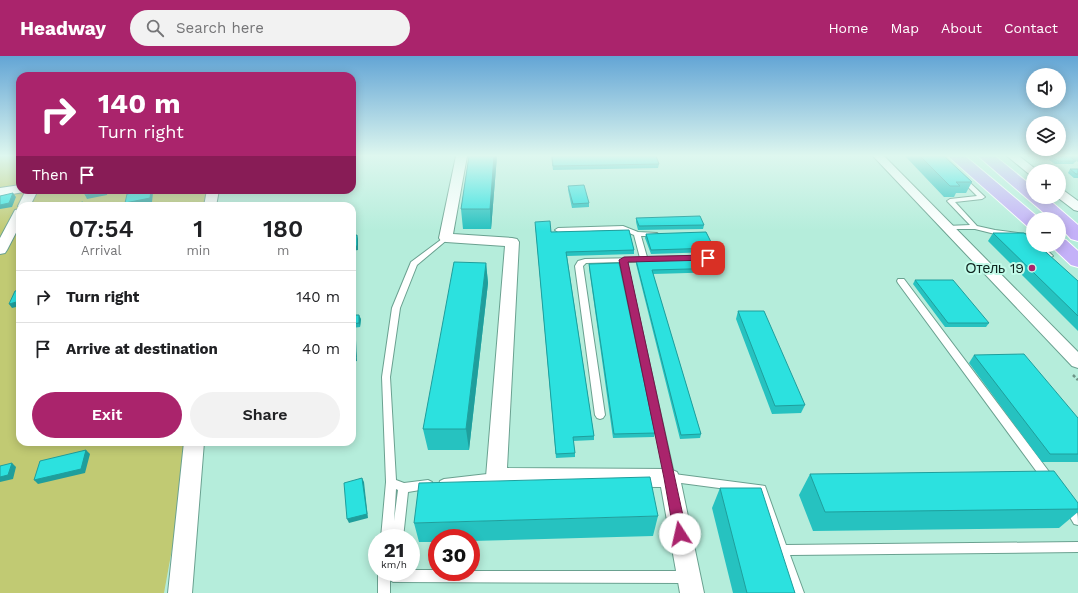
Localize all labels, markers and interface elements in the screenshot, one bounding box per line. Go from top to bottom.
search box [130,10,410,46]
text: Headway [20,17,106,40]
icon: search [144,17,166,39]
text: Search here [176,19,264,37]
text: Home [828,20,868,36]
text: Map [890,20,919,36]
text: About [941,20,982,36]
text: Contact [1004,20,1058,36]
map controls [1026,68,1066,252]
button: sound [1026,68,1066,108]
text: 140 m [98,87,181,120]
icon: right [32,88,84,140]
button: layers [1026,116,1066,156]
text: Turn right [98,121,184,142]
icon: arrive [76,164,98,186]
button: + [1026,164,1066,204]
text: Then [32,166,68,184]
button: − [1026,212,1066,252]
text: 07:54 [69,215,134,243]
text: 1 [193,215,203,243]
text: 180 [263,215,303,243]
pin [691,241,725,275]
text: Arrival [81,243,121,258]
text: min [186,243,210,258]
text: m [277,243,289,258]
icon: arrive [697,247,719,269]
place label: Отель 19 [965,260,1024,276]
marker: Отель 19 [1027,263,1037,273]
icon: right [32,286,54,308]
text: Turn right [66,288,139,306]
text: 140 m [296,288,340,306]
icon: arrive [32,338,54,360]
text: Arrive at destination [66,340,218,358]
text: 40 m [302,340,340,358]
button: Exit [32,392,182,438]
button: Share [190,392,340,438]
position arrow [659,513,701,555]
speed limit sign: 30 [428,529,480,581]
text: 21 [384,538,404,562]
text: km/h [381,559,407,570]

